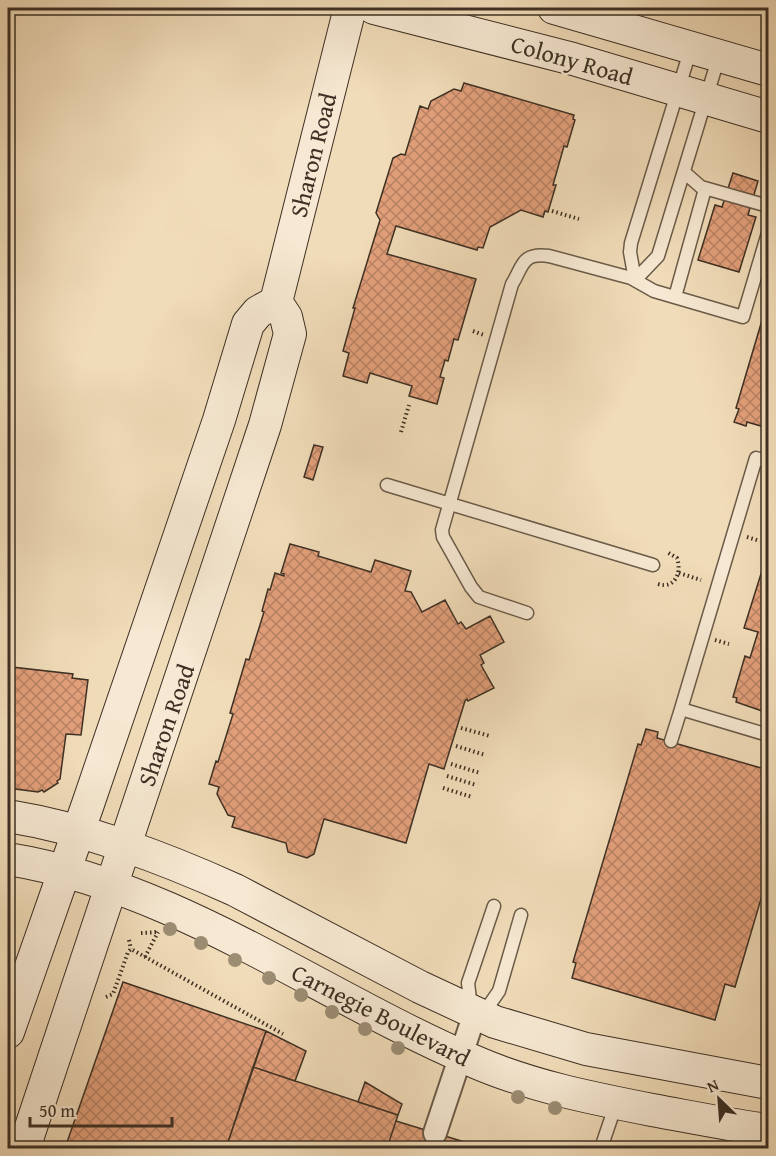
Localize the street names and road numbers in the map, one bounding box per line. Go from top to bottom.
street label: Colony Road [507,26,637,94]
street label: Sharon Road [281,89,345,221]
street label: Sharon Road [129,659,203,791]
street label: Carnegie Boulevard [286,955,477,1075]

